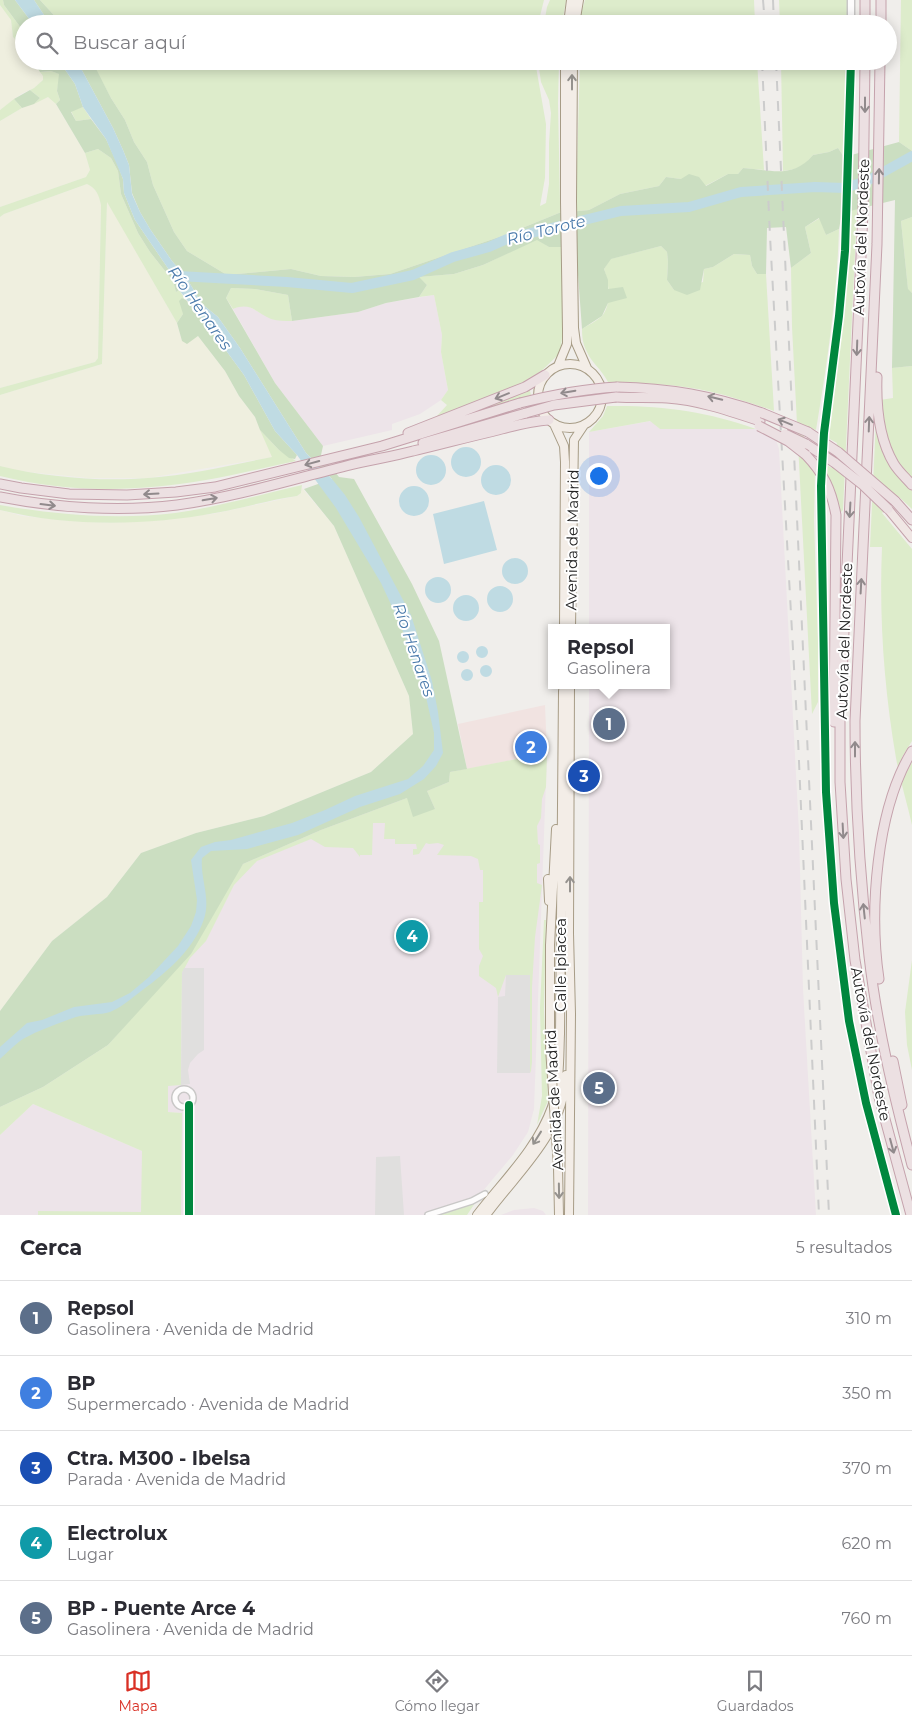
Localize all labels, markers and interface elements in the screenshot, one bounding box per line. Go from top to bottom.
search box [15,15,897,70]
icon: search [33,29,61,57]
text: Buscar aquí [73,31,186,54]
one-way arrow [567,74,577,90]
one-way arrow [860,96,870,112]
street label: Autovía del Nordeste [849,158,873,316]
one-way arrow [874,169,884,185]
water label: Río Torote [505,211,587,249]
water label: Río Henares [164,262,236,354]
one-way arrow [852,340,862,356]
one-way arrow [560,387,576,397]
one-way arrow [495,392,510,401]
one-way arrow [708,393,724,402]
one-way arrow [864,416,873,432]
one-way arrow [778,417,793,427]
one-way arrow [304,458,320,468]
your location [586,463,612,489]
street label: Avenida de Madrid [561,469,583,611]
one-way arrow [143,489,159,498]
one-way arrow [202,494,218,504]
one-way arrow [40,500,56,510]
one-way arrow [845,502,854,518]
street label: Autovía del Nordeste [832,562,856,720]
one-way arrow [857,578,866,594]
water label: Río Henares [389,601,439,700]
popup [548,624,670,689]
text: Repsol [567,636,634,659]
text: Gasolinera [567,659,651,678]
pin: 1 [593,705,625,743]
pin: 2 [515,728,547,766]
one-way arrow [850,741,860,757]
pin: 3 [568,757,600,795]
one-way arrow [838,822,847,838]
one-way arrow [565,876,575,892]
one-way arrow [860,903,869,919]
pin: 4 [396,917,428,955]
street label: Calle Iplacea [551,918,570,1012]
street label: Autovía del Nordeste [847,965,895,1123]
street label: Avenida de Madrid [541,1029,567,1171]
pin: 5 [583,1069,615,1107]
one-way arrow [532,1131,543,1145]
one-way arrow [888,1138,897,1154]
one-way arrow [554,1182,564,1199]
text: Cerca [20,1235,82,1260]
text: 5 resultados [796,1238,892,1257]
text: Repsol [67,1297,134,1320]
text: 1 [33,1309,39,1328]
text: 310 m [845,1309,892,1328]
text: Gasolinera · Avenida de Madrid [67,1320,314,1339]
text: BP [67,1372,95,1395]
text: 2 [31,1384,41,1403]
text: 350 m [842,1384,892,1403]
text: Supermercado · Avenida de Madrid [67,1395,349,1414]
text: Ctra. M300 - Ibelsa [67,1447,251,1470]
text: 3 [31,1459,41,1478]
text: 370 m [842,1459,892,1478]
text: Parada · Avenida de Madrid [67,1470,286,1489]
text: Electrolux [67,1522,168,1545]
text: 4 [30,1534,42,1553]
text: 620 m [841,1534,892,1553]
text: Lugar [67,1545,114,1564]
text: BP - Puente Arce 4 [67,1597,255,1620]
text: 5 [31,1609,41,1628]
text: 760 m [841,1609,892,1628]
text: Gasolinera · Avenida de Madrid [67,1620,314,1639]
tab: Mapa [118,1667,158,1715]
tab: Cómo llegar [395,1667,480,1715]
tab: Guardados [717,1667,794,1715]

